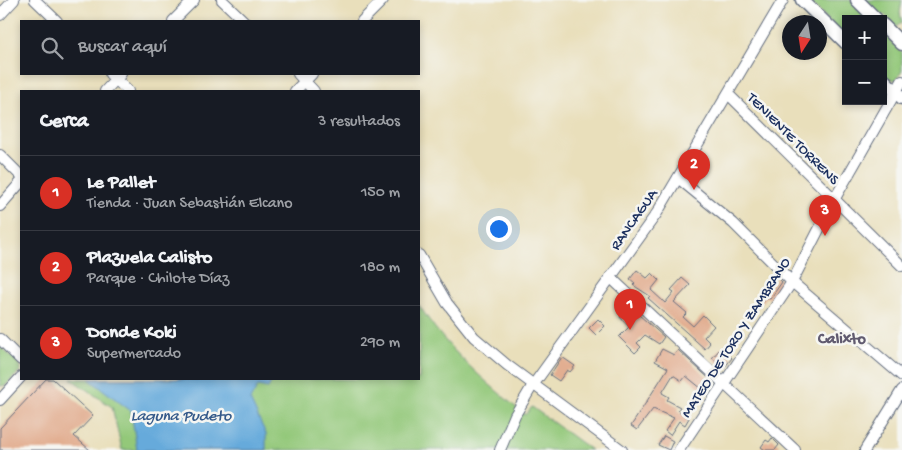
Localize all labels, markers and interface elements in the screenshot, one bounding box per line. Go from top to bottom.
north arrow [782,15,827,60]
map controls [842,15,887,105]
button: + [842,15,887,60]
search box [20,20,420,75]
icon: search [38,34,66,62]
text: Buscar aquí [78,36,167,59]
button: − [842,60,887,105]
street label: TENIENTE TORRENS [742,89,842,189]
text: Cerca [40,110,88,135]
text: 3 resultados [318,113,400,132]
pin: 2 [678,149,710,190]
text: Le Pallet [87,172,155,195]
text: 1 [53,184,59,203]
text: 150 m [361,184,400,203]
street label: RANCAGUA [607,185,663,254]
text: Tienda · Juan Sebastián Elcano [87,195,293,214]
pin: 3 [809,195,841,236]
your location [486,216,512,242]
text: Plazuela Calisto [87,247,212,270]
street label: MATEO DE TORO Y ZAMBRANO [678,255,795,422]
text: 2 [52,259,60,278]
text: 180 m [361,259,400,278]
text: Parque · Chilote Díaz [87,270,229,289]
pin: 1 [614,289,646,330]
text: Donde Koki [87,322,177,345]
district label: Calixto [817,331,867,350]
text: 3 [52,334,60,353]
text: 290 m [360,334,400,353]
text: Supermercado [87,345,181,364]
water label: Laguna Pudeto [131,408,232,427]

